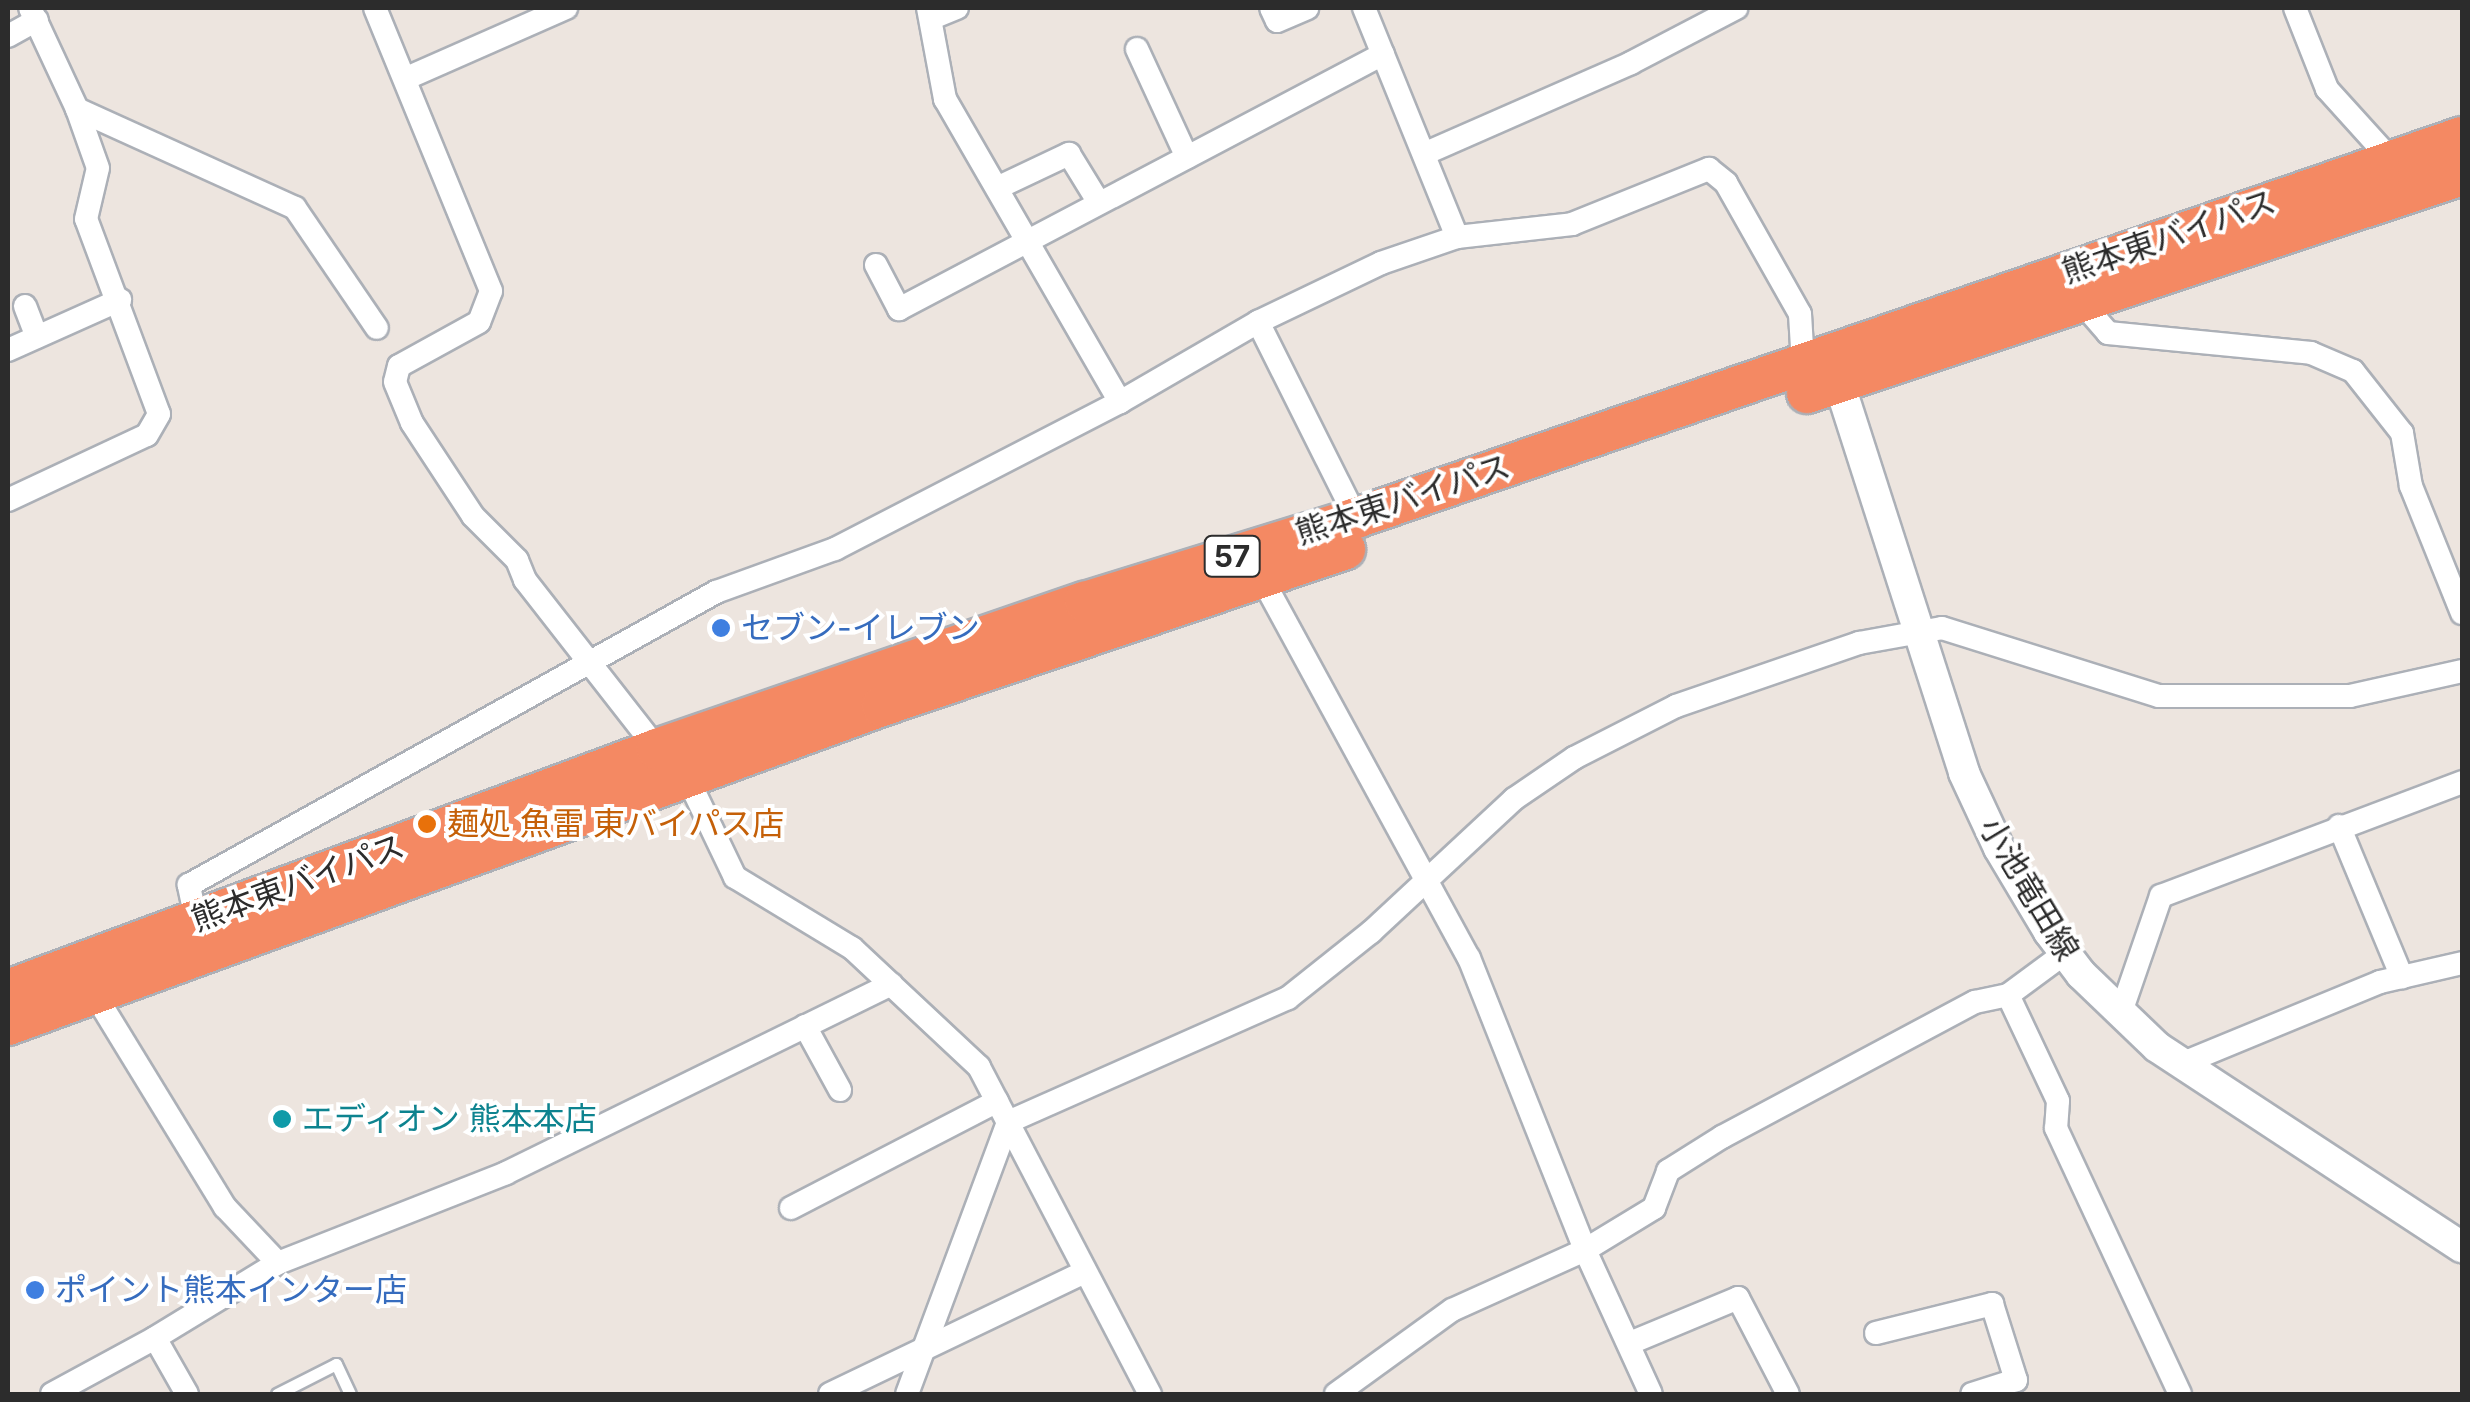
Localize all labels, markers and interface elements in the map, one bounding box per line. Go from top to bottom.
street label: 熊本東バイパス [2057,182,2281,292]
street label: 熊本東バイパス [1291,447,1515,553]
road number: 57 [1202,531,1262,581]
place label: セブン-イレブン [741,609,980,647]
marker: セブン-イレブン [710,617,732,639]
place label: 麺処 魚雷 東バイパス店 [447,805,785,843]
street label: 小池竜田線 [1971,811,2087,967]
marker: 麺処 魚雷 東バイパス店 [416,813,438,835]
street label: 熊本東バイパス [186,827,410,939]
place label: エディオン 熊本本店 [302,1100,599,1138]
marker: エディオン 熊本本店 [271,1108,293,1130]
place label: ポイント熊本インター店 [55,1271,407,1309]
marker: ポイント熊本インター店 [24,1279,46,1301]

